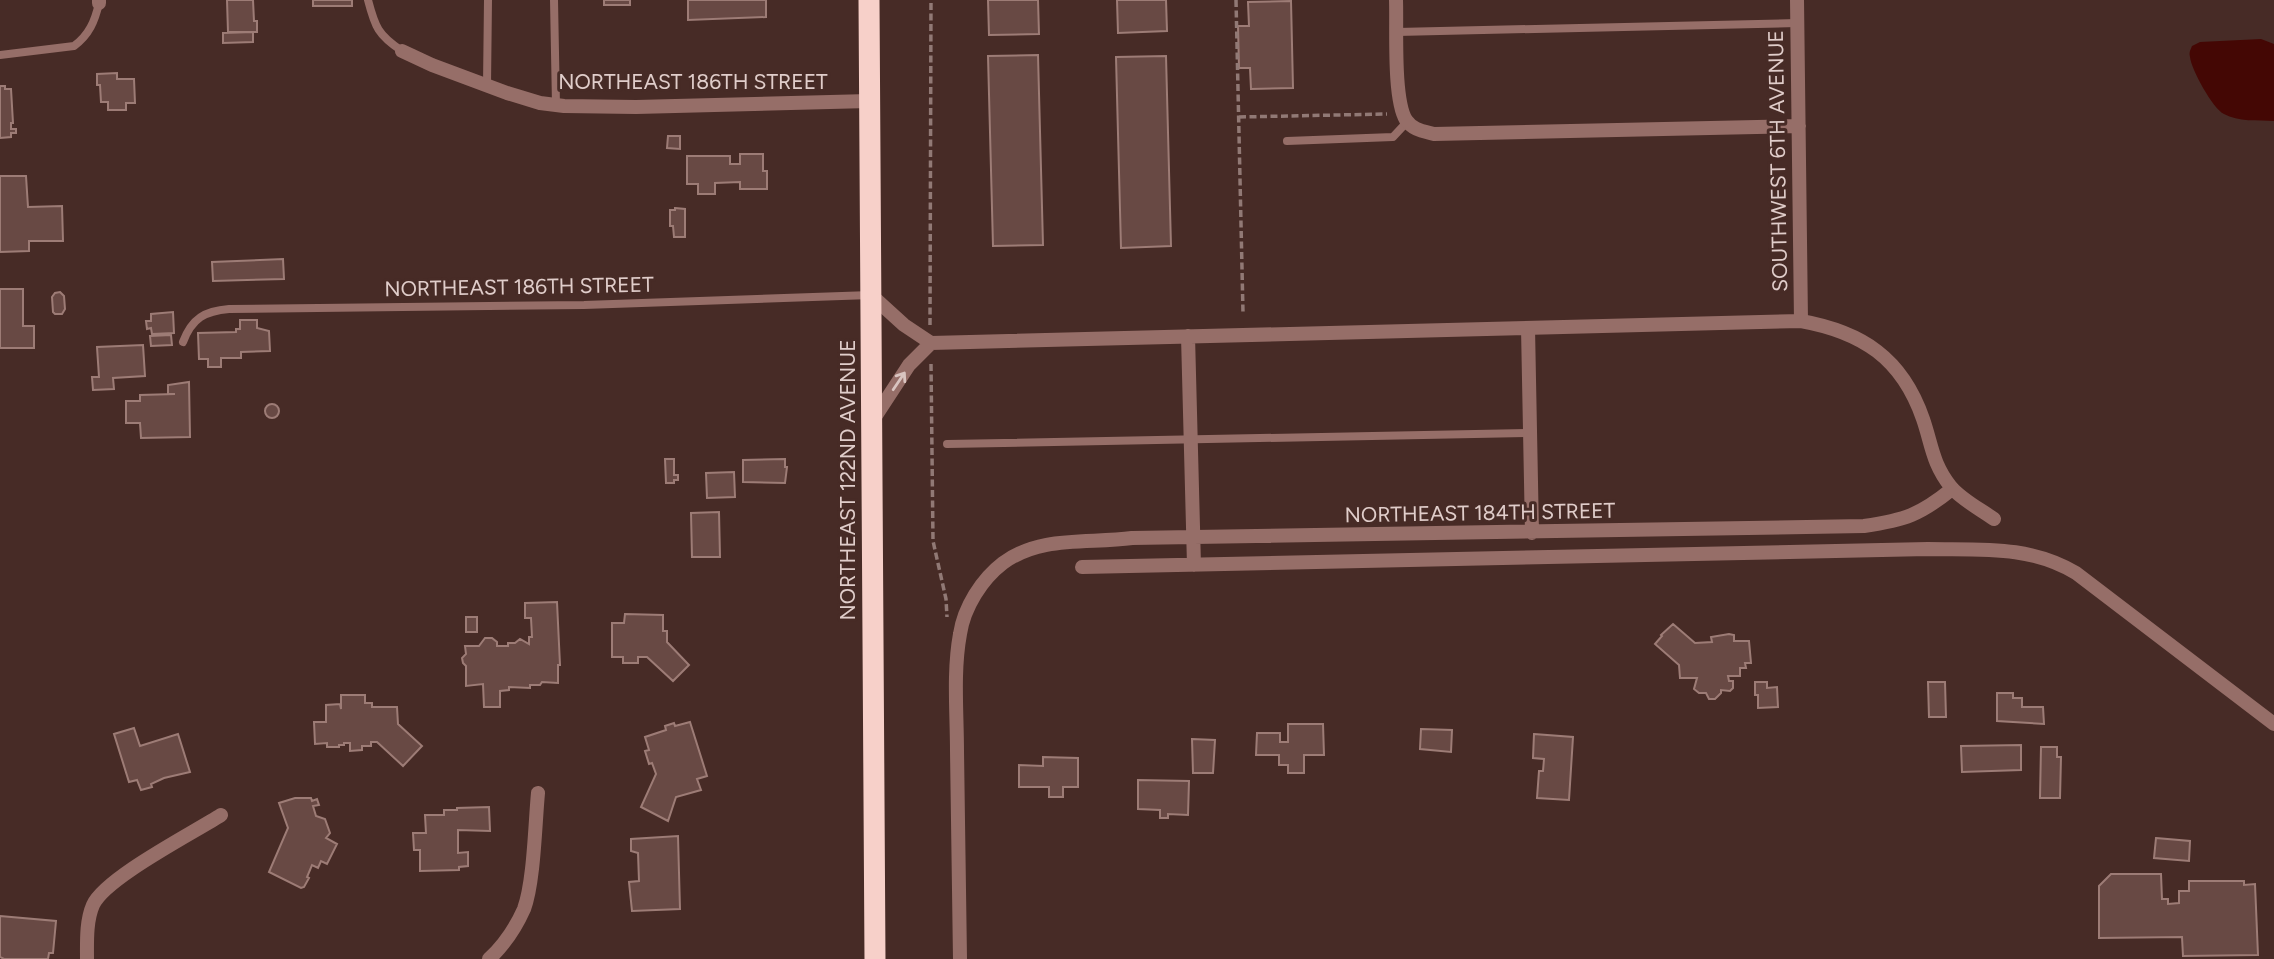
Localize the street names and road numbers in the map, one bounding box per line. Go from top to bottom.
street label: SOUTHWEST 6TH AVENUE [1763,30,1792,292]
street label: NORTHEAST 186TH STREET [558,69,828,94]
street label: NORTHEAST 186TH STREET [384,272,654,301]
street label: NORTHEAST 122ND AVENUE [835,339,860,621]
street label: NORTHEAST 184TH STREET [1345,498,1616,527]

